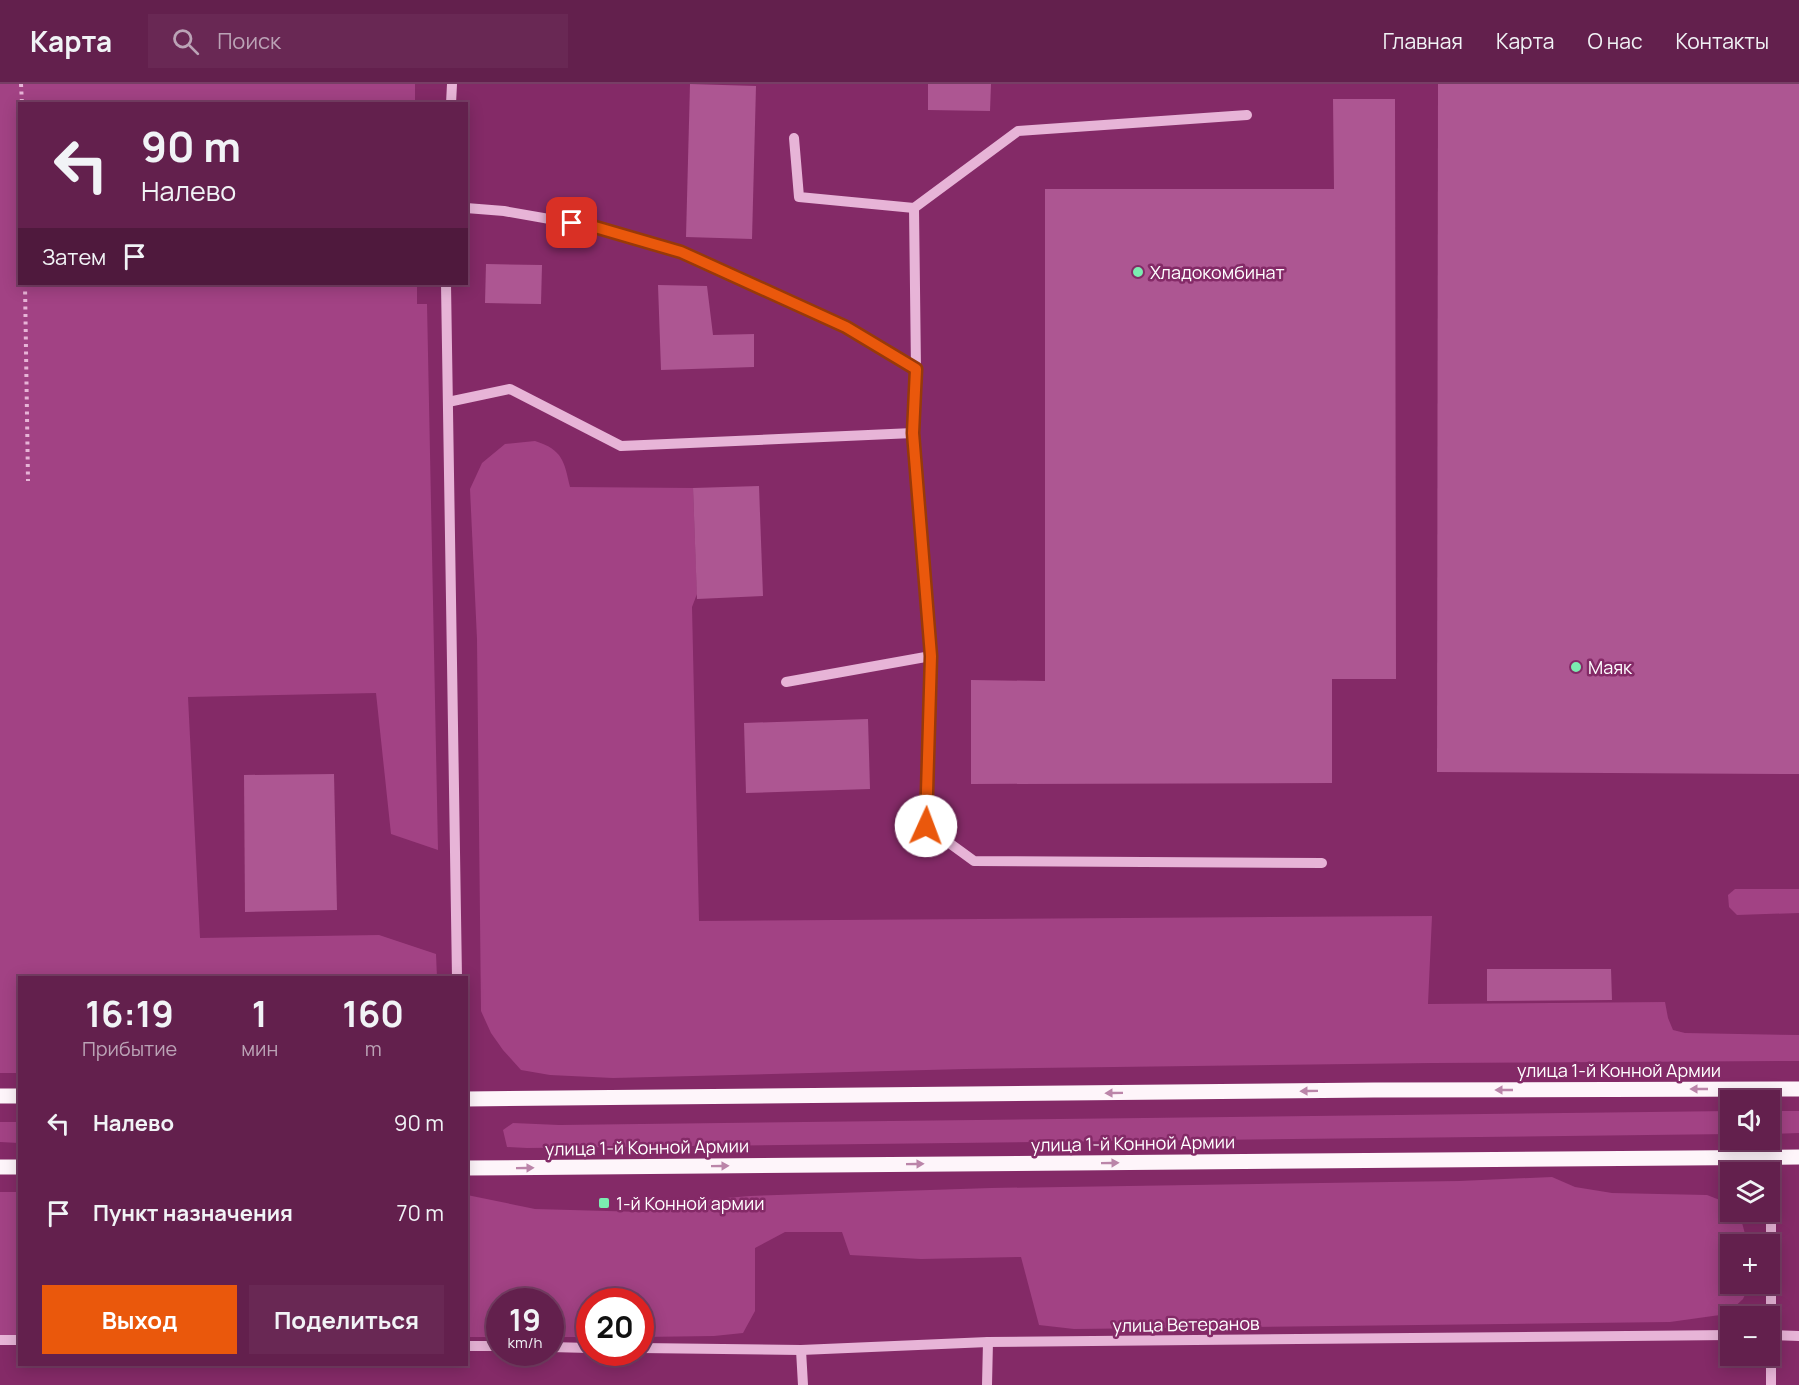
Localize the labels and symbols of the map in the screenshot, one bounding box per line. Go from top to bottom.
pin [546,197,597,248]
place label: Хладокомбинат [1150,260,1285,284]
marker: Хладокомбинат [1131,265,1145,279]
place label: Маяк [1588,655,1633,679]
marker: Маяк [1569,660,1583,674]
position arrow [894,794,958,858]
street label: улица 1-й Конной Армии [1517,1058,1721,1082]
one-way arrow [1689,1084,1708,1094]
one-way arrow [1494,1085,1513,1095]
one-way arrow [1299,1086,1318,1096]
one-way arrow [1104,1088,1123,1098]
street label: улица 1-й Конной Армии [1031,1129,1235,1157]
street label: улица 1-й Конной Армии [545,1133,749,1161]
one-way arrow [1100,1158,1119,1167]
one-way arrow [905,1159,924,1169]
one-way arrow [710,1161,729,1171]
one-way arrow [515,1163,534,1173]
place label: 1-й Конной армии [616,1191,764,1215]
marker: 1-й Конной армии [597,1196,611,1210]
speed limit sign: 20 [576,1288,654,1366]
street label: улица Ветеранов [1112,1311,1260,1337]

